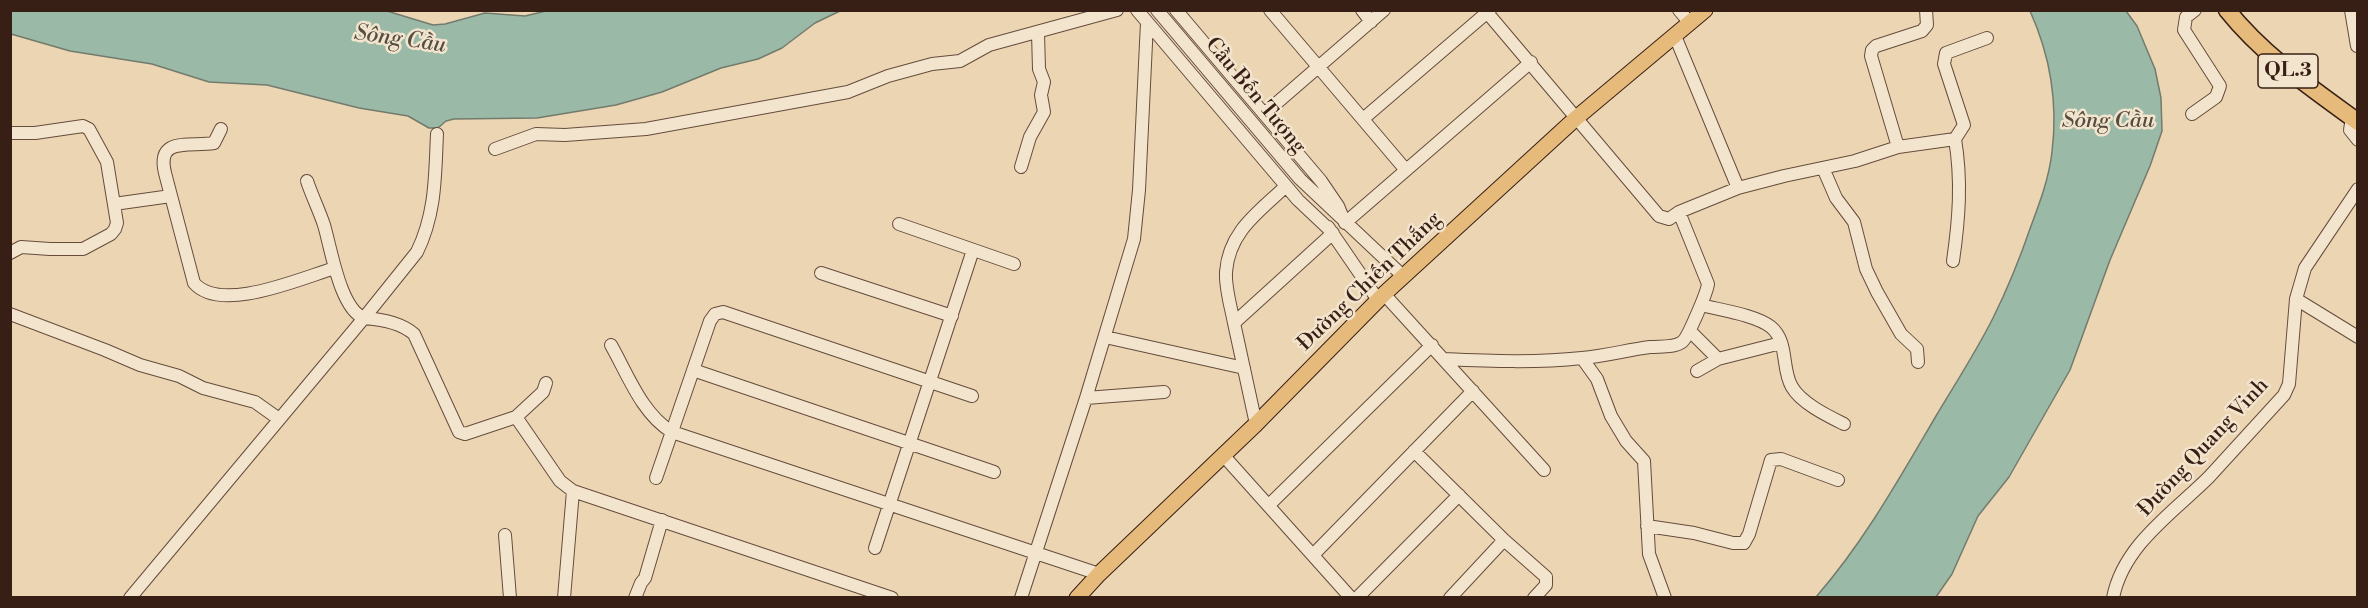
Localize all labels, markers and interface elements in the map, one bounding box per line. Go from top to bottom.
water label: Sông Cầu [352,20,448,60]
street label: Cầu Bến Tượng [1199,33,1311,159]
road number: QL.3 [2258,54,2318,88]
water label: Sông Cầu [2062,109,2154,135]
street label: Đường Chiến Thắng [1293,207,1447,357]
street label: Đường Quang Vinh [2133,373,2275,523]

